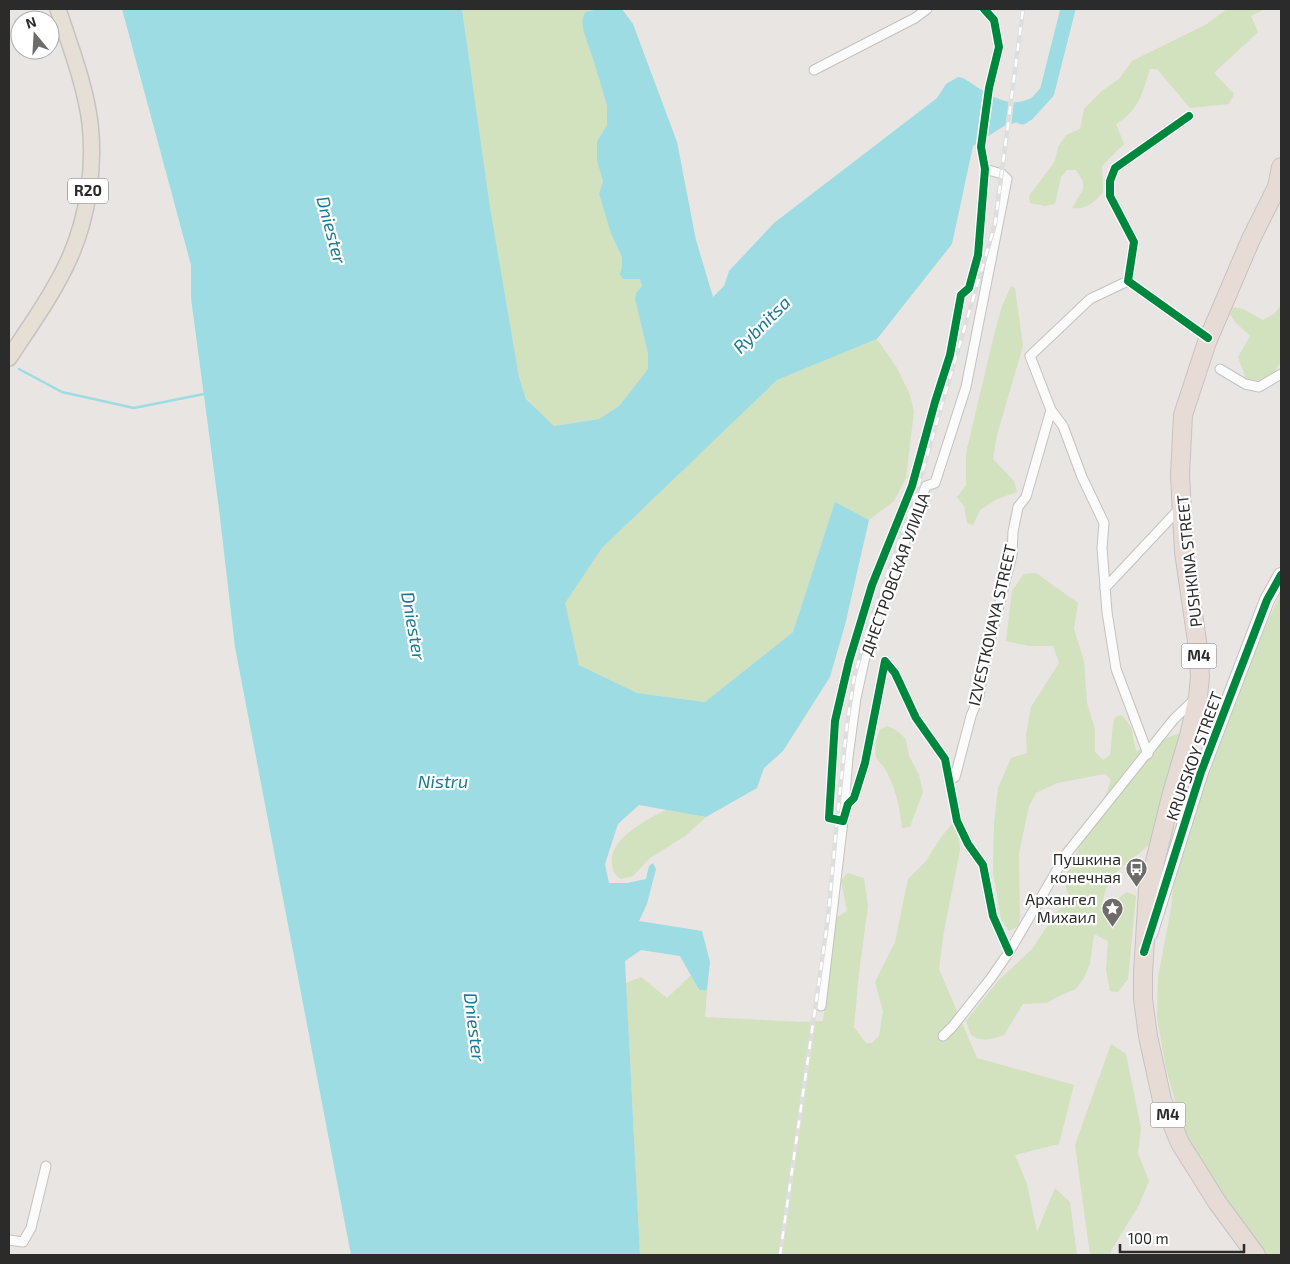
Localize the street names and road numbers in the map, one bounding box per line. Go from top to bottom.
road number: R20 [68,178,108,204]
street label: ДНЕСТРОВСКАЯ УЛИЦА [856,490,933,658]
street label: PUSHKINA STREET [1172,494,1205,628]
street label: IZVESTKOVAYA STREET [964,542,1019,707]
road number: M4 [1182,644,1216,668]
street label: KRUPSKOY STREET [1161,689,1226,823]
road number: M4 [1150,1102,1186,1128]

